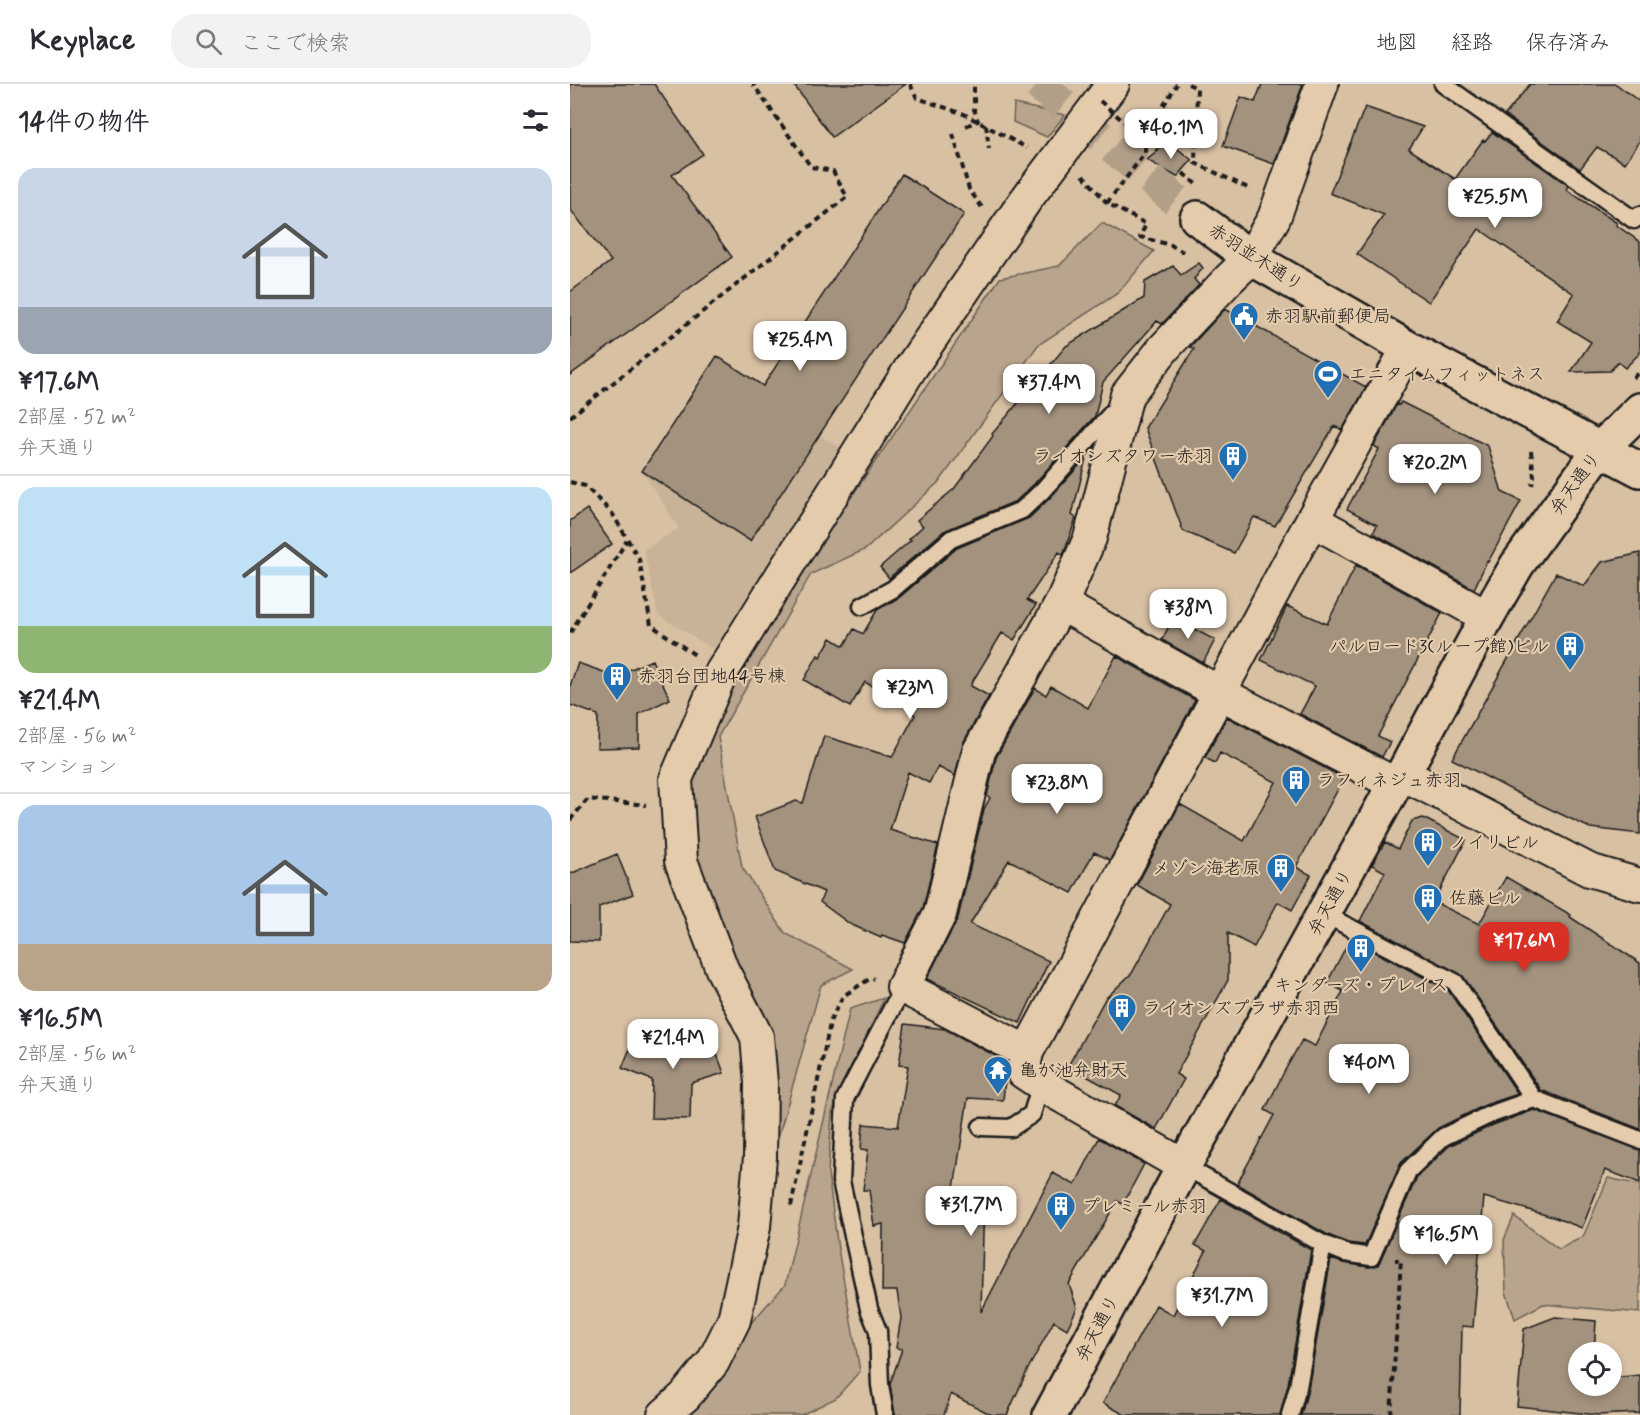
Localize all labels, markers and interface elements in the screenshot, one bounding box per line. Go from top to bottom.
search box [171,14,591,68]
text: Keyplace [30,23,135,60]
icon: search [192,25,225,58]
text: 地図 [1376,29,1418,57]
text: 経路 [1451,29,1493,57]
text: 保存済み [1526,29,1610,57]
text: ここで検索 [240,30,350,58]
icon: filters [519,104,552,137]
text: 14件の物件 [18,106,149,140]
pin: ¥40.1M [1122,109,1220,160]
text: ¥40.1M [1138,115,1204,142]
pin: ¥25.5M [1446,178,1544,229]
text: ¥25.5M [1462,184,1528,211]
icon: home [231,207,339,315]
street label: 赤羽並木通り [1204,218,1307,297]
public building icon: 赤羽駅前郵便局 [1228,300,1260,342]
place label: 赤羽駅前郵便局 [1265,305,1391,329]
pin: ¥25.4M [751,321,849,372]
text: ¥25.4M [767,327,833,354]
sports icon: エニタイムフィットネス [1312,358,1344,400]
place label: エニタイムフィットネス [1349,363,1545,387]
pin: ¥37.4M [1000,364,1098,415]
text: ¥17.6M [18,366,99,400]
text: ¥37.4M [1017,370,1081,397]
text: 2部屋 · 52 m² [18,404,136,431]
text: 弁天通り [18,435,98,462]
building icon: ライオンズタワー赤羽 [1217,440,1249,482]
pin: ¥20.2M [1386,444,1484,495]
place label: ライオンズタワー赤羽 [1033,445,1212,469]
street label: 弁天通り [1545,447,1607,520]
text: ¥20.2M [1403,450,1467,477]
icon: home [231,526,339,634]
pin: ¥38M [1152,589,1224,640]
text: ¥38M [1163,595,1213,622]
building icon: パルロード3(ループ館)ビル [1554,630,1586,672]
place label: パルロード3(ループ館)ビル [1329,635,1549,659]
building icon: 赤羽台団地44号棟 [601,660,633,702]
place label: 赤羽台団地44号棟 [638,665,785,689]
pin: ¥23M [874,669,946,720]
text: ¥23M [886,675,934,702]
text: ¥21.4M [18,685,100,719]
text: 2部屋 · 56 m² [18,723,136,750]
text: マンション [18,754,117,781]
pin: ¥23.8M [1008,764,1106,815]
building icon: ラフィネジュ赤羽 [1280,764,1312,806]
place label: ラフィネジュ赤羽 [1317,769,1461,793]
text: ¥23.8M [1026,770,1088,797]
building icon: ノイリビル [1412,826,1444,868]
place label: ノイリビル [1449,831,1539,855]
icon: home [231,844,339,952]
building icon: メゾン海老原 [1265,852,1297,894]
place label: メゾン海老原 [1152,857,1260,881]
street label: 弁天通り [1303,865,1359,940]
building icon: 佐藤ビル [1412,882,1444,924]
place label: 佐藤ビル [1449,887,1521,911]
pin: ¥17.6M [1475,922,1573,973]
text: ¥17.6M [1493,928,1555,955]
building icon: キンダーズ・プレイス [1345,932,1377,974]
place label: キンダーズ・プレイス [1274,974,1448,998]
building icon: ライオンズプラザ赤羽西 [1106,992,1138,1034]
place label: ライオンズプラザ赤羽西 [1143,997,1340,1021]
text: ¥16.5M [18,1003,103,1037]
pin: ¥21.4M [624,1019,722,1070]
text: ¥21.4M [641,1025,705,1052]
text: 2部屋 · 56 m² [18,1041,136,1068]
pin: ¥40M [1333,1044,1405,1095]
text: ¥40M [1343,1050,1395,1077]
temple icon: 亀が池弁財天 [982,1054,1014,1096]
place label: 亀が池弁財天 [1019,1059,1127,1083]
text: 弁天通り [18,1072,98,1099]
pin: ¥31.7M [922,1186,1020,1237]
building icon: プレミール赤羽 [1045,1190,1077,1232]
text: ¥31.7M [939,1192,1003,1219]
place label: プレミール赤羽 [1082,1195,1207,1219]
pin: ¥16.5M [1397,1215,1495,1266]
text: ¥16.5M [1413,1221,1479,1248]
pin: ¥31.7M [1173,1277,1271,1328]
text: ¥31.7M [1190,1283,1254,1310]
street label: 弁天通り [1070,1291,1125,1366]
map controls [1568,1342,1622,1396]
button: locate [1568,1342,1622,1396]

